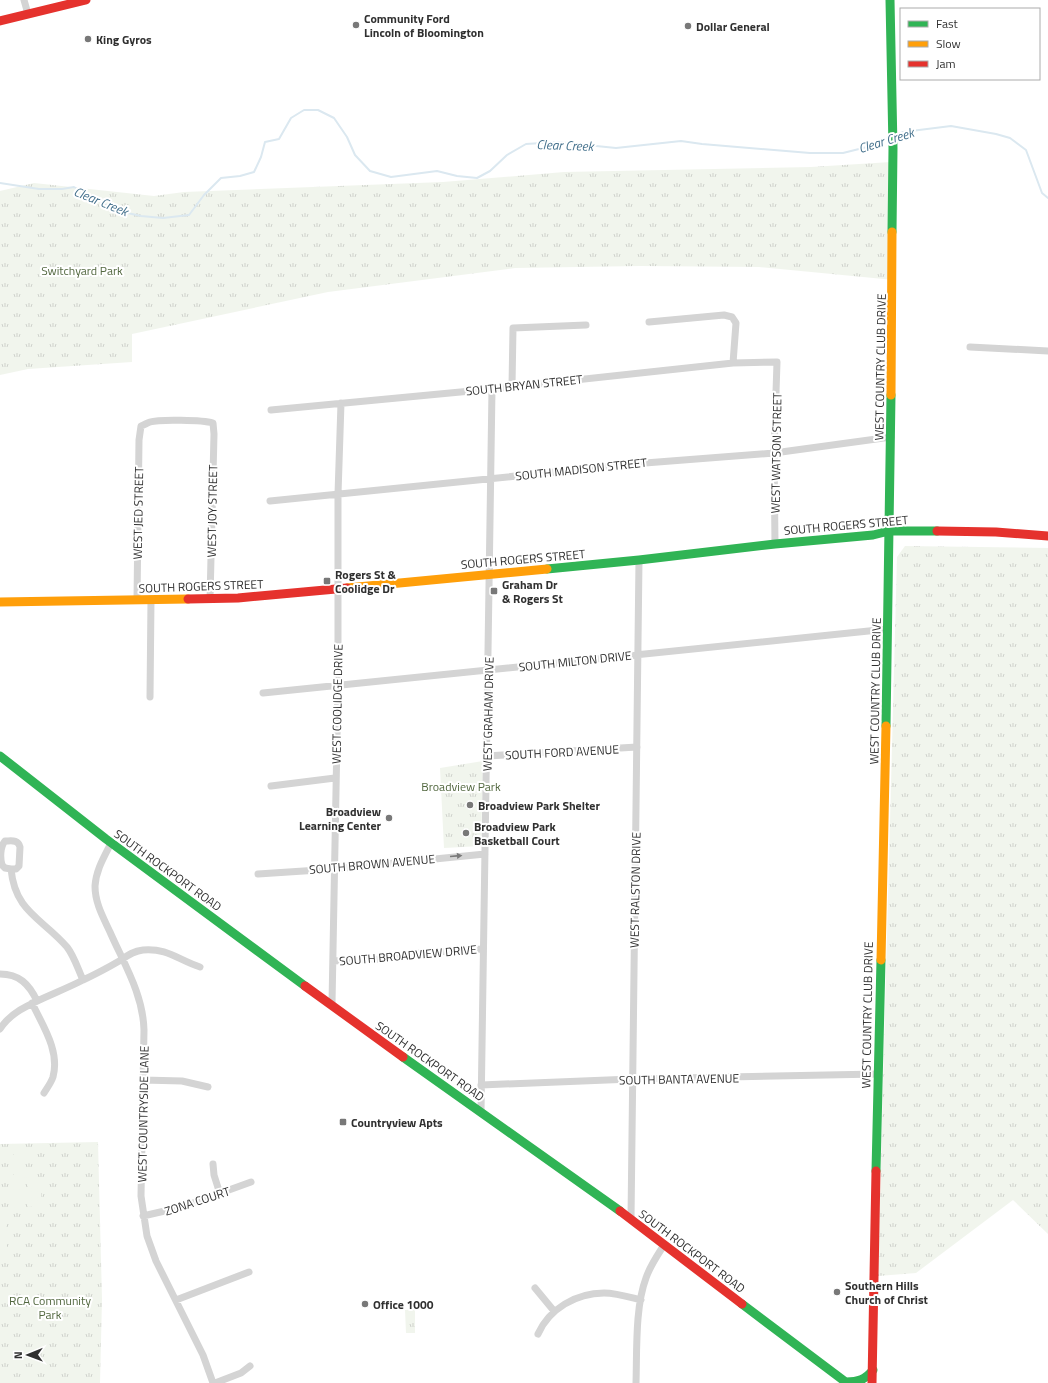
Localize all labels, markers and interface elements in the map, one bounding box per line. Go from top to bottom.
legend [900,8,1040,80]
place label: Community Ford Lincoln of Bloomington [364,9,484,42]
text: Fast [936,14,959,33]
place label: Dollar General [696,17,770,36]
marker: Community Ford Lincoln of Bloomington [351,20,361,30]
marker: Dollar General [683,21,693,31]
place label: King Gyros [96,30,152,49]
marker: King Gyros [83,34,93,44]
text: Slow [936,34,961,53]
text: Jam [936,54,956,73]
water label: Clear Creek [856,121,918,158]
water label: Clear Creek [536,134,596,156]
water label: Clear Creek [71,181,133,222]
park label: Switchyard Park [41,261,123,280]
street label: WEST COUNTRY CLUB DRIVE [869,293,891,441]
street label: SOUTH BRYAN STREET [465,369,584,401]
street label: WEST WATSON STREET [765,392,787,514]
street label: SOUTH MADISON STREET [514,453,648,485]
street label: WEST JOY STREET [202,464,222,557]
street label: WEST JED STREET [128,466,148,560]
street label: SOUTH ROGERS STREET [783,510,910,540]
street label: SOUTH ROGERS STREET [460,544,587,574]
place label: Rogers St & Coolidge Dr [335,565,397,598]
street label: SOUTH ROGERS STREET [138,574,264,598]
place label: Graham Dr & Rogers St [502,575,564,608]
marker: Rogers St & Coolidge Dr [322,576,332,586]
marker: Graham Dr & Rogers St [489,586,499,596]
street label: WEST COUNTRY CLUB DRIVE [864,617,886,765]
street label: WEST COOLIDGE DRIVE [326,644,348,764]
street label: SOUTH MILTON DRIVE [518,646,633,676]
street label: WEST GRAHAM DRIVE [478,656,499,771]
street label: SOUTH FORD AVENUE [505,740,620,764]
park label: Broadview Park [421,777,501,796]
place label: Broadview Park Shelter [478,796,600,815]
marker: Broadview Park Shelter [465,800,475,810]
place label: Broadview Learning Center [299,802,382,835]
marker: Broadview Learning Center [384,813,394,823]
place label: Broadview Park Basketball Court [474,817,560,850]
street label: SOUTH ROCKPORT ROAD [110,824,226,916]
marker: Broadview Park Basketball Court [461,828,471,838]
street label: WEST RALSTON DRIVE [624,832,646,948]
street label: SOUTH BROWN AVENUE [308,849,436,879]
one-way arrow [450,853,462,860]
street label: SOUTH BROADVIEW DRIVE [338,939,478,970]
street label: WEST COUNTRY CLUB DRIVE [856,941,878,1089]
street label: SOUTH ROCKPORT ROAD [372,1016,489,1106]
street label: WEST COUNTRYSIDE LANE [132,1045,154,1182]
street label: SOUTH BANTA AVENUE [619,1068,740,1090]
place label: Countryview Apts [351,1113,443,1132]
marker: Countryview Apts [338,1117,348,1127]
street label: ZONA COURT [162,1181,233,1221]
street label: SOUTH ROCKPORT ROAD [635,1205,750,1298]
place label: Southern Hills Church of Christ [845,1276,929,1309]
marker: Southern Hills Church of Christ [832,1287,842,1297]
park label: RCA Community Park [9,1291,91,1324]
place label: Office 1000 [373,1295,434,1314]
marker: Office 1000 [360,1299,370,1309]
north arrow [8,1335,48,1375]
text: N [10,1351,26,1359]

